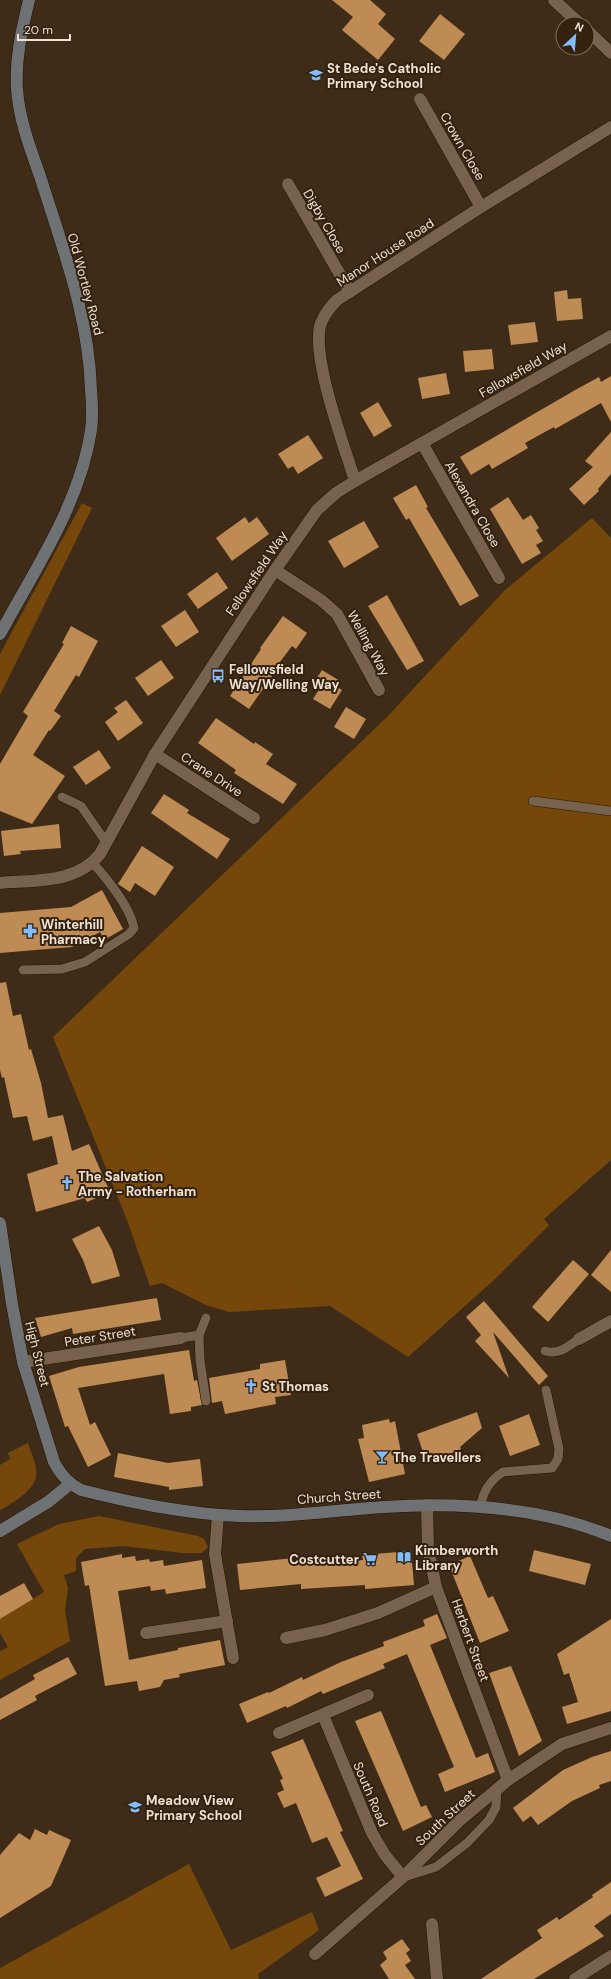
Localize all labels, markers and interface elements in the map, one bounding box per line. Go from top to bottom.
scale bar [18,16,70,42]
north arrow [555,16,595,56]
text: N [573,19,586,35]
text: 20 m [24,22,53,38]
place label: St Bede's Catholic Primary School [327,60,442,92]
school or university icon: St Bede's Catholic Primary School [308,67,324,83]
street label: Crown Close [436,109,489,183]
street label: Digby Close [299,186,350,256]
street label: Manor House Road [333,214,437,290]
street label: Old Wortley Road [64,231,107,337]
street label: Fellowsfield Way [476,337,570,402]
street label: Alexandra Close [441,458,504,550]
street label: Fellowsfield Way [222,527,291,619]
street label: Welling Way [344,607,394,679]
place label: Fellowsfield Way/Welling Way [229,661,339,693]
bus stop icon: Fellowsfield Way/Welling Way [210,668,226,684]
street label: Crane Drive [178,748,246,801]
place label: Winterhill Pharmacy [41,916,106,948]
pharmacy icon: Winterhill Pharmacy [22,923,38,939]
place label: The Salvation Army - Rotherham [78,1168,196,1200]
church icon: The Salvation Army - Rotherham [59,1175,75,1191]
street label: High Street [21,1320,54,1389]
street label: Peter Street [63,1322,137,1351]
church icon: St Thomas [243,1378,259,1394]
place label: St Thomas [262,1378,329,1395]
bar icon: The Travellers [374,1449,390,1465]
place label: The Travellers [393,1449,482,1466]
street label: Church Street [297,1485,382,1508]
place label: Kimberworth Library [415,1542,498,1574]
library icon: Kimberworth Library [396,1549,412,1565]
place label: Costcutter [289,1551,360,1568]
supermarket icon: Costcutter [362,1551,378,1567]
street label: Herbert Street [448,1596,493,1684]
street label: South Road [349,1759,392,1829]
street label: South Street [412,1785,479,1849]
place label: Meadow View Primary School [146,1792,242,1824]
school or university icon: Meadow View Primary School [127,1799,143,1815]

